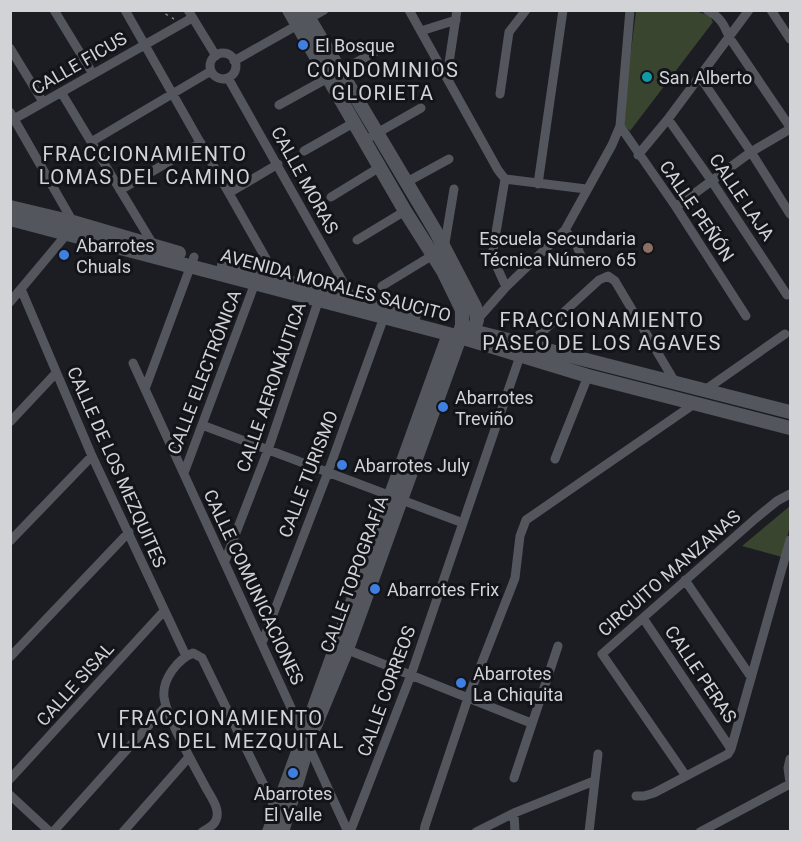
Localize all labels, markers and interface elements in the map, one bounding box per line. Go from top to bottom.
street label: CALLE FICUS [28,27,131,99]
place label: El Bosque [315,35,395,56]
marker: El Bosque [296,38,310,52]
district label: CONDOMINIOS GLORIETA [307,58,459,105]
place label: San Alberto [659,67,752,88]
marker: San Alberto [640,70,654,84]
street label: CALLE MORAS [267,123,343,237]
district label: FRACCIONAMIENTO LOMAS DEL CAMINO [39,142,251,189]
street label: CALLE LAJA [705,149,779,245]
street label: CALLE PEÑÓN [656,157,738,265]
place label: Escuela Secundaria Técnica Número 65 [479,228,636,270]
place label: Abarrotes Chuals [76,235,155,277]
marker: Escuela Secundaria Técnica Número 65 [641,241,655,255]
street label: AVENIDA MORALES SAUCITO [219,244,453,326]
marker: Abarrotes Chuals [57,248,71,262]
street label: CALLE ELECTRÓNICA [163,287,245,457]
street label: CALLE AERONÁUTICA [232,299,310,475]
district label: FRACCIONAMIENTO PASEO DE LOS AGAVES [482,308,722,355]
street label: CALLE DE LOS MEZQUITES [63,363,171,571]
place label: Abarrotes Treviño [455,387,534,429]
marker: Abarrotes Treviño [436,400,450,414]
street label: CALLE TURISMO [274,408,342,540]
place label: Abarrotes July [354,455,470,476]
marker: Abarrotes July [335,458,349,472]
street label: CALLE COMUNICACIONES [199,486,309,688]
street label: CALLE TOPOGRAFÍA [316,492,392,655]
street label: CIRCUITO MANZANAS [594,505,745,640]
place label: Abarrotes Frix [387,579,499,600]
marker: Abarrotes Frix [368,582,382,596]
street label: CALLE PERAS [661,621,741,727]
street label: CALLE CORREOS [353,623,419,759]
street label: CALLE SISAL [32,638,118,730]
place label: Abarrotes La Chiquita [473,663,563,705]
marker: Abarrotes La Chiquita [454,676,468,690]
district label: FRACCIONAMIENTO VILLAS DEL MEZQUITAL [97,706,345,753]
marker: Abarrotes El Valle [286,766,300,780]
place label: Abarrotes El Valle [254,783,332,825]

